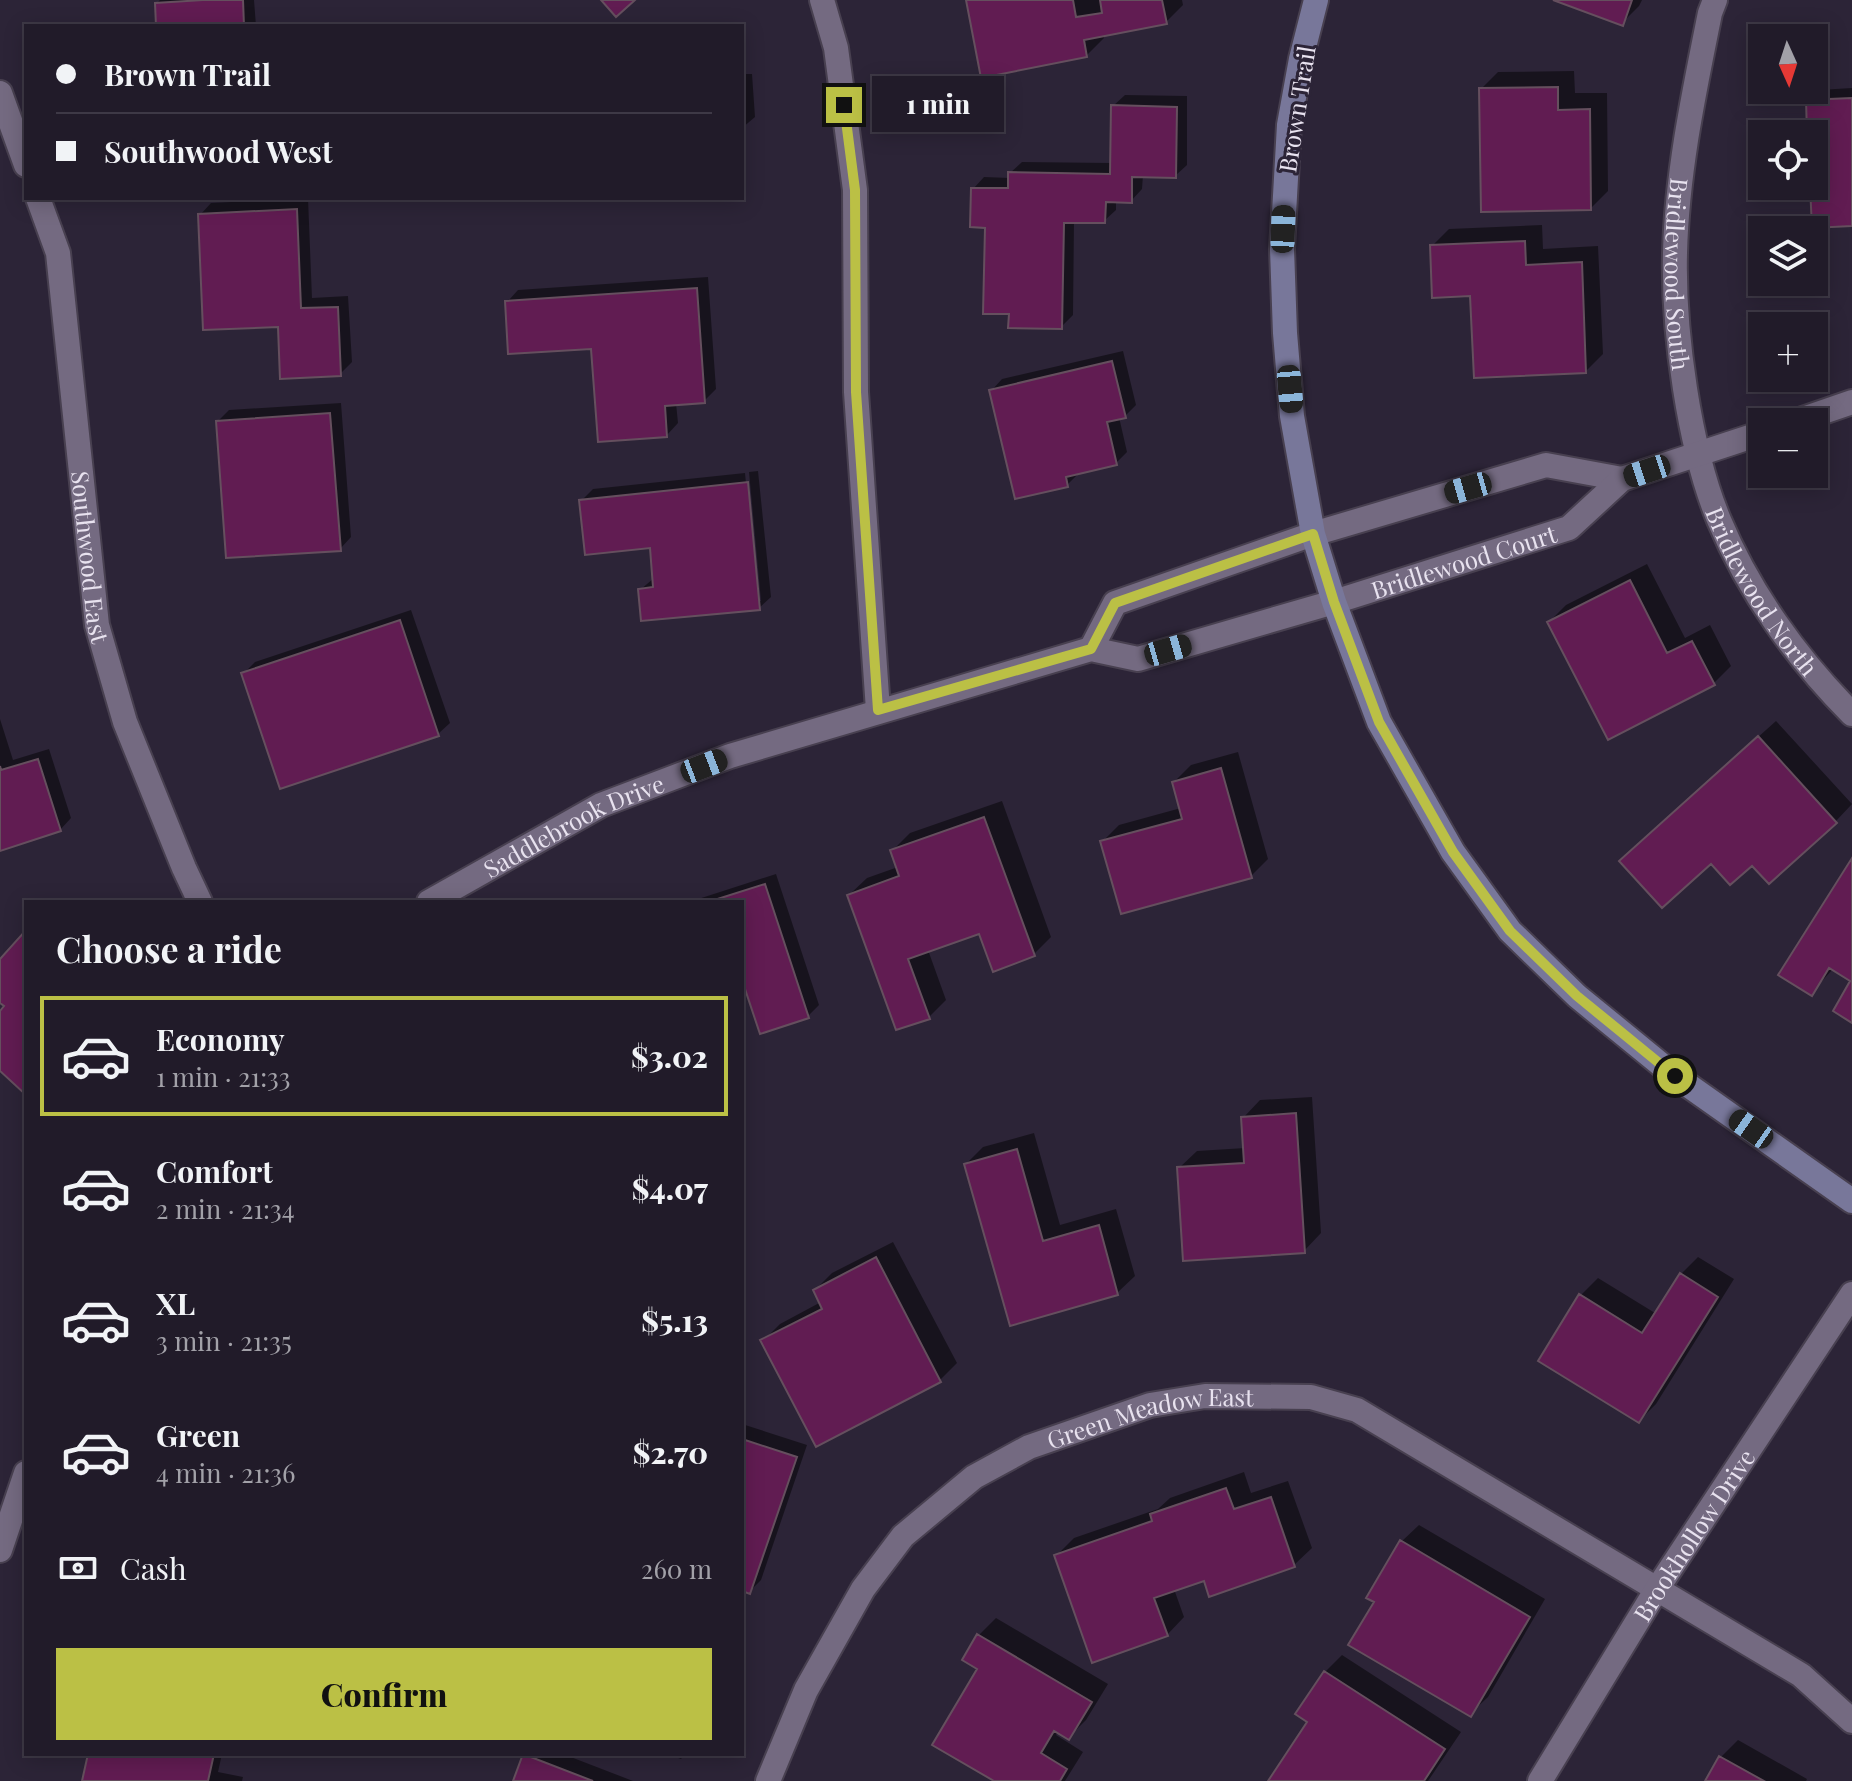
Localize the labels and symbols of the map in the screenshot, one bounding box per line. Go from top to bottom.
north arrow [1748,24,1828,104]
street label: Brown Trail [1270,43,1322,175]
callout: 1 min [872,77,1004,133]
route end [826,87,862,123]
street label: Bridlewood South [1659,176,1698,372]
car [1270,205,1296,253]
car [1276,364,1304,414]
car [1620,452,1674,490]
street label: Southwood East [65,469,117,647]
car [1442,470,1494,506]
street label: Bridlewood North [1699,502,1826,682]
street label: Bridlewood Court [1367,517,1561,605]
car [1142,632,1194,668]
car [677,746,731,786]
street label: Saddlebrook Drive [477,767,668,884]
route start [1657,1058,1693,1094]
car [1724,1105,1778,1153]
street label: Green Meadow East [1042,1380,1254,1456]
street label: Brookhollow Drive [1625,1442,1761,1627]

